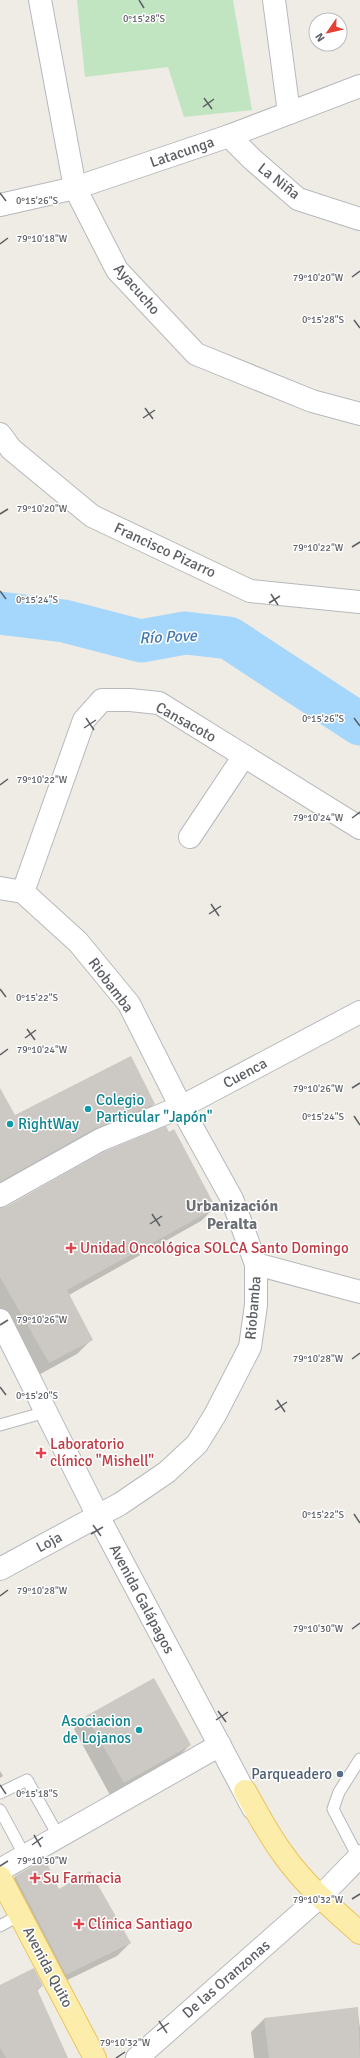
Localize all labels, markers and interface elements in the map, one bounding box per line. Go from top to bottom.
north arrow [308,12,348,52]
text: 0°15'28"S [123,13,166,25]
text: N [313,31,328,44]
street label: Latacunga [147,133,217,171]
street label: La Niña [254,159,304,203]
text: 0°15'26"S [16,195,59,207]
text: 79°10'18"W [17,233,68,245]
street label: Ayacucho [110,260,164,318]
text: 79°10'20"W [293,272,344,284]
text: 0°15'28"S [302,314,345,326]
text: 79°10'20"W [17,503,68,515]
street label: Francisco Pizarro [111,519,219,581]
text: 79°10'22"W [293,542,344,554]
text: 0°15'24"S [16,594,59,606]
water label: Río Pove [139,625,198,648]
street label: Cansacoto [153,698,220,746]
text: 0°15'26"S [302,713,345,725]
text: 79°10'22"W [17,774,68,786]
text: 79°10'24"W [293,812,344,824]
street label: Riobamba [85,954,137,1016]
text: 0°15'22"S [16,992,59,1004]
text: 79°10'24"W [17,1044,68,1056]
street label: Cuenca [220,1054,270,1092]
text: 79°10'26"W [293,1083,344,1095]
place label: Colegio Particular "Japón" [96,1091,213,1126]
marker: Colegio Particular "Japón" [83,1104,93,1114]
text: 0°15'24"S [302,1111,345,1123]
place label: RightWay [18,1115,79,1133]
marker: RightWay [5,1119,15,1129]
district label: Urbanización Peralta [186,1196,278,1234]
place label: Unidad Oncológica SOLCA Santo Domingo [80,1239,349,1257]
marker: Unidad Oncológica SOLCA Santo Domingo [65,1242,77,1254]
street label: Riobamba [241,1275,265,1341]
text: 79°10'26"W [17,1314,68,1326]
text: 79°10'28"W [293,1353,344,1365]
text: 0°15'20"S [16,1390,59,1402]
place label: Laboratorio clínico "Mishell" [50,1435,154,1470]
marker: Laboratorio clínico "Mishell" [35,1447,47,1459]
text: 0°15'22"S [302,1509,345,1521]
street label: Loja [33,1528,65,1556]
street label: Avenida Galápagos [106,1541,179,1657]
text: 79°10'28"W [17,1585,68,1597]
text: 79°10'30"W [293,1623,344,1635]
place label: Asociacion de Lojanos [61,1712,131,1747]
marker: Asociacion de Lojanos [134,1725,144,1735]
place label: Parqueadero [251,1765,332,1783]
marker: Parqueadero [335,1769,345,1779]
text: 0°15'18"S [16,1788,59,1800]
text: 79°10'30"W [17,1855,68,1867]
place label: Su Farmacia [43,1869,122,1887]
marker: Su Farmacia [30,1873,40,1883]
text: 79°10'32"W [293,1894,344,1906]
place label: Clínica Santiago [88,1915,193,1933]
marker: Clínica Santiago [73,1918,85,1930]
street label: Avenida Quito [19,1923,77,2011]
street label: De las Oranzonas [179,1936,274,2022]
text: 79°10'32"W [100,2037,151,2049]

